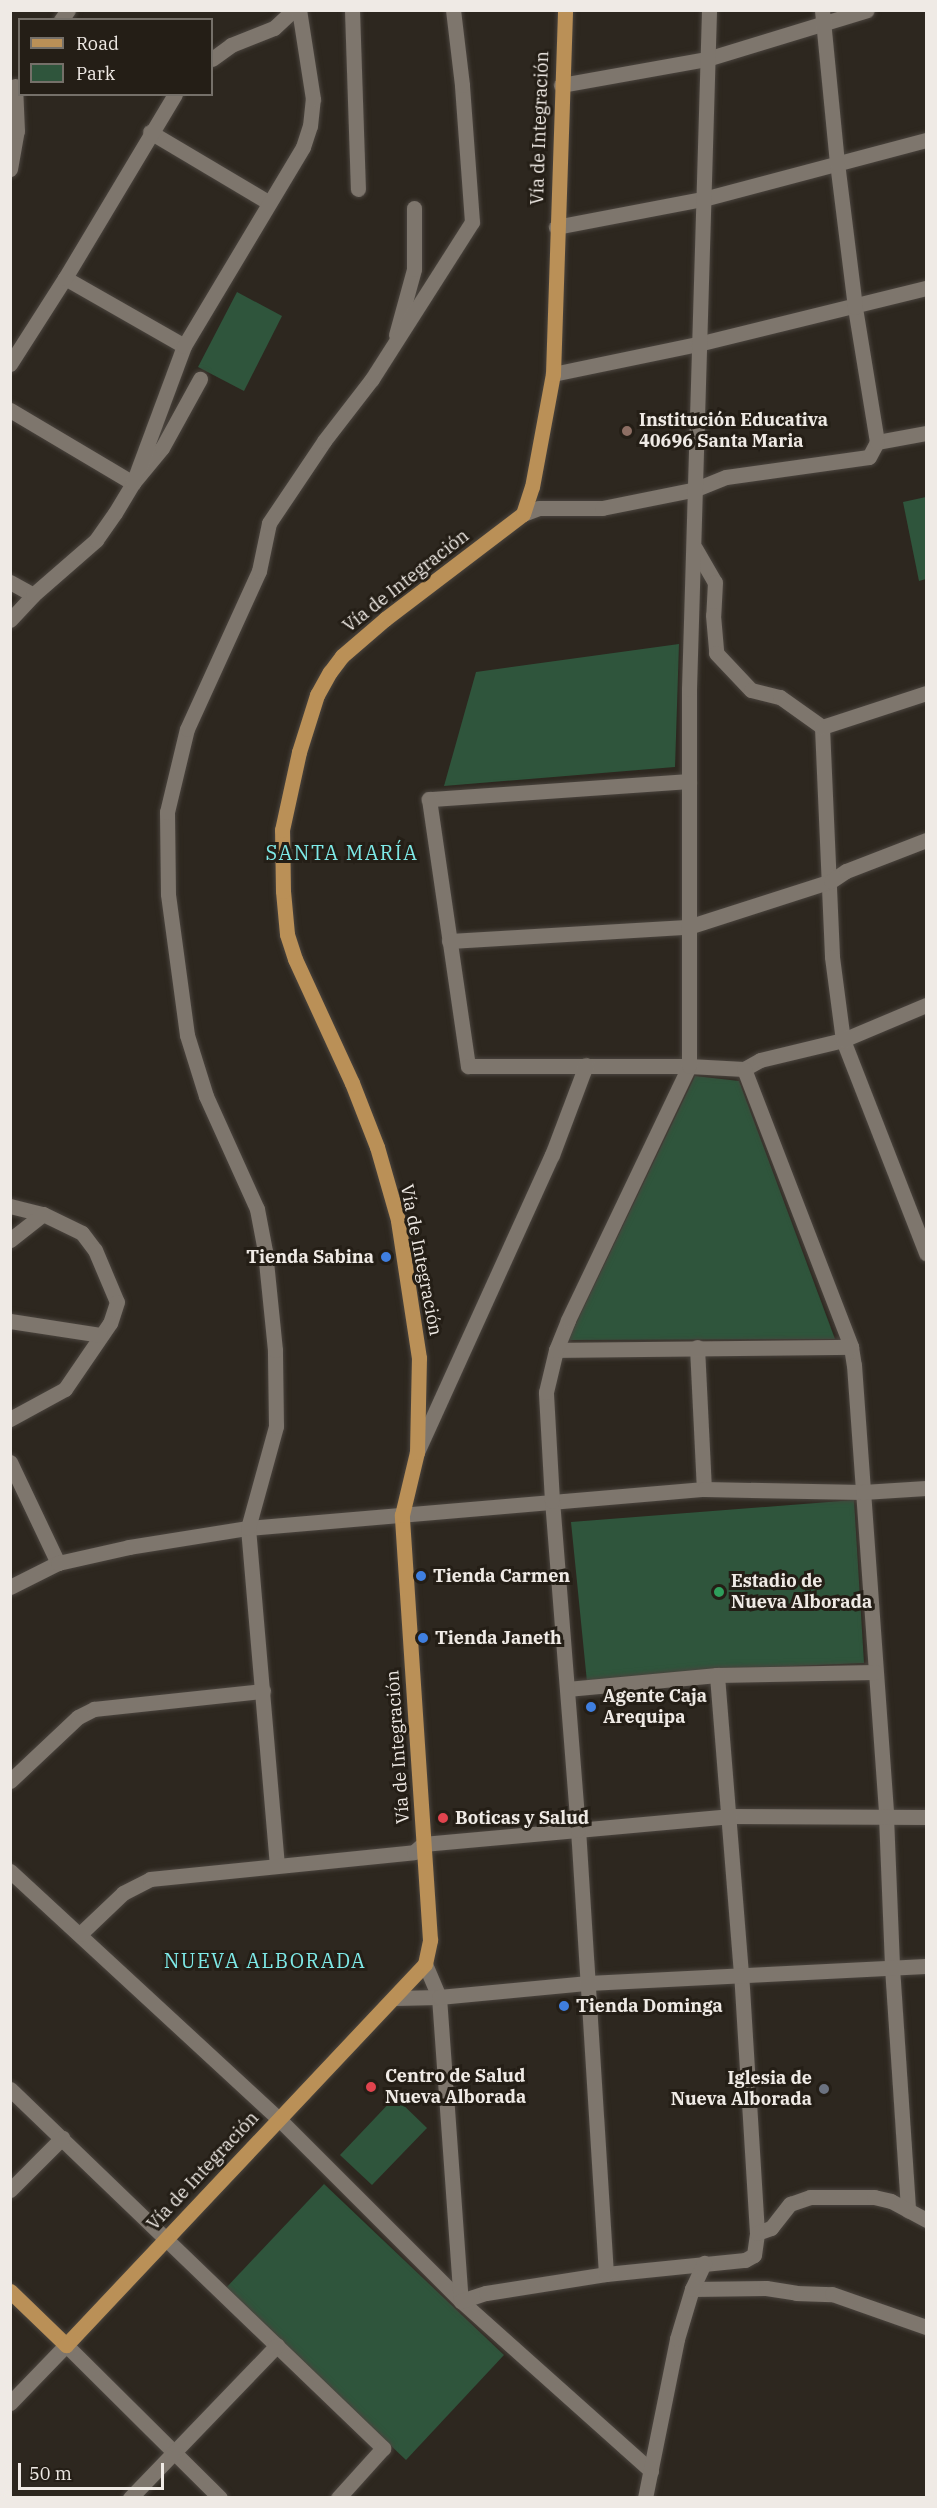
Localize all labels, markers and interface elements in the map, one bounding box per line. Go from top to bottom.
legend [18,18,213,96]
text: Road [76,32,119,55]
street label: Vía de Integración [527,51,553,205]
text: Park [76,62,115,85]
place label: Institución Educativa 40696 Santa Maria [639,410,828,452]
marker: Institución Educativa 40696 Santa Maria [620,424,634,438]
street label: Vía de Integración [339,525,473,637]
district label: SANTA MARÍA [266,840,418,864]
street label: Vía de Integración [396,1182,446,1338]
place label: Tienda Sabina [246,1246,374,1268]
marker: Tienda Sabina [379,1250,393,1264]
place label: Tienda Carmen [433,1565,570,1587]
marker: Tienda Carmen [414,1569,428,1583]
place label: Estadio de Nueva Alborada [731,1571,872,1614]
marker: Estadio de Nueva Alborada [712,1585,726,1599]
place label: Tienda Janeth [435,1627,562,1649]
marker: Tienda Janeth [416,1631,430,1645]
street label: Vía de Integración [382,1669,414,1825]
place label: Agente Caja Arequipa [603,1686,707,1728]
marker: Agente Caja Arequipa [584,1700,598,1714]
place label: Boticas y Salud [455,1807,589,1829]
marker: Boticas y Salud [436,1811,450,1825]
district label: NUEVA ALBORADA [164,1948,366,1972]
place label: Tienda Dominga [576,1995,723,2017]
marker: Tienda Dominga [557,1999,571,2013]
place label: Centro de Salud Nueva Alborada [385,2066,526,2108]
place label: Iglesia de Nueva Alborada [671,2068,812,2110]
marker: Centro de Salud Nueva Alborada [362,2078,380,2096]
marker: Iglesia de Nueva Alborada [817,2082,831,2096]
street label: Vía de Integración [143,2107,263,2235]
scale bar [21,2451,166,2489]
text: 50 m [29,2462,72,2485]

